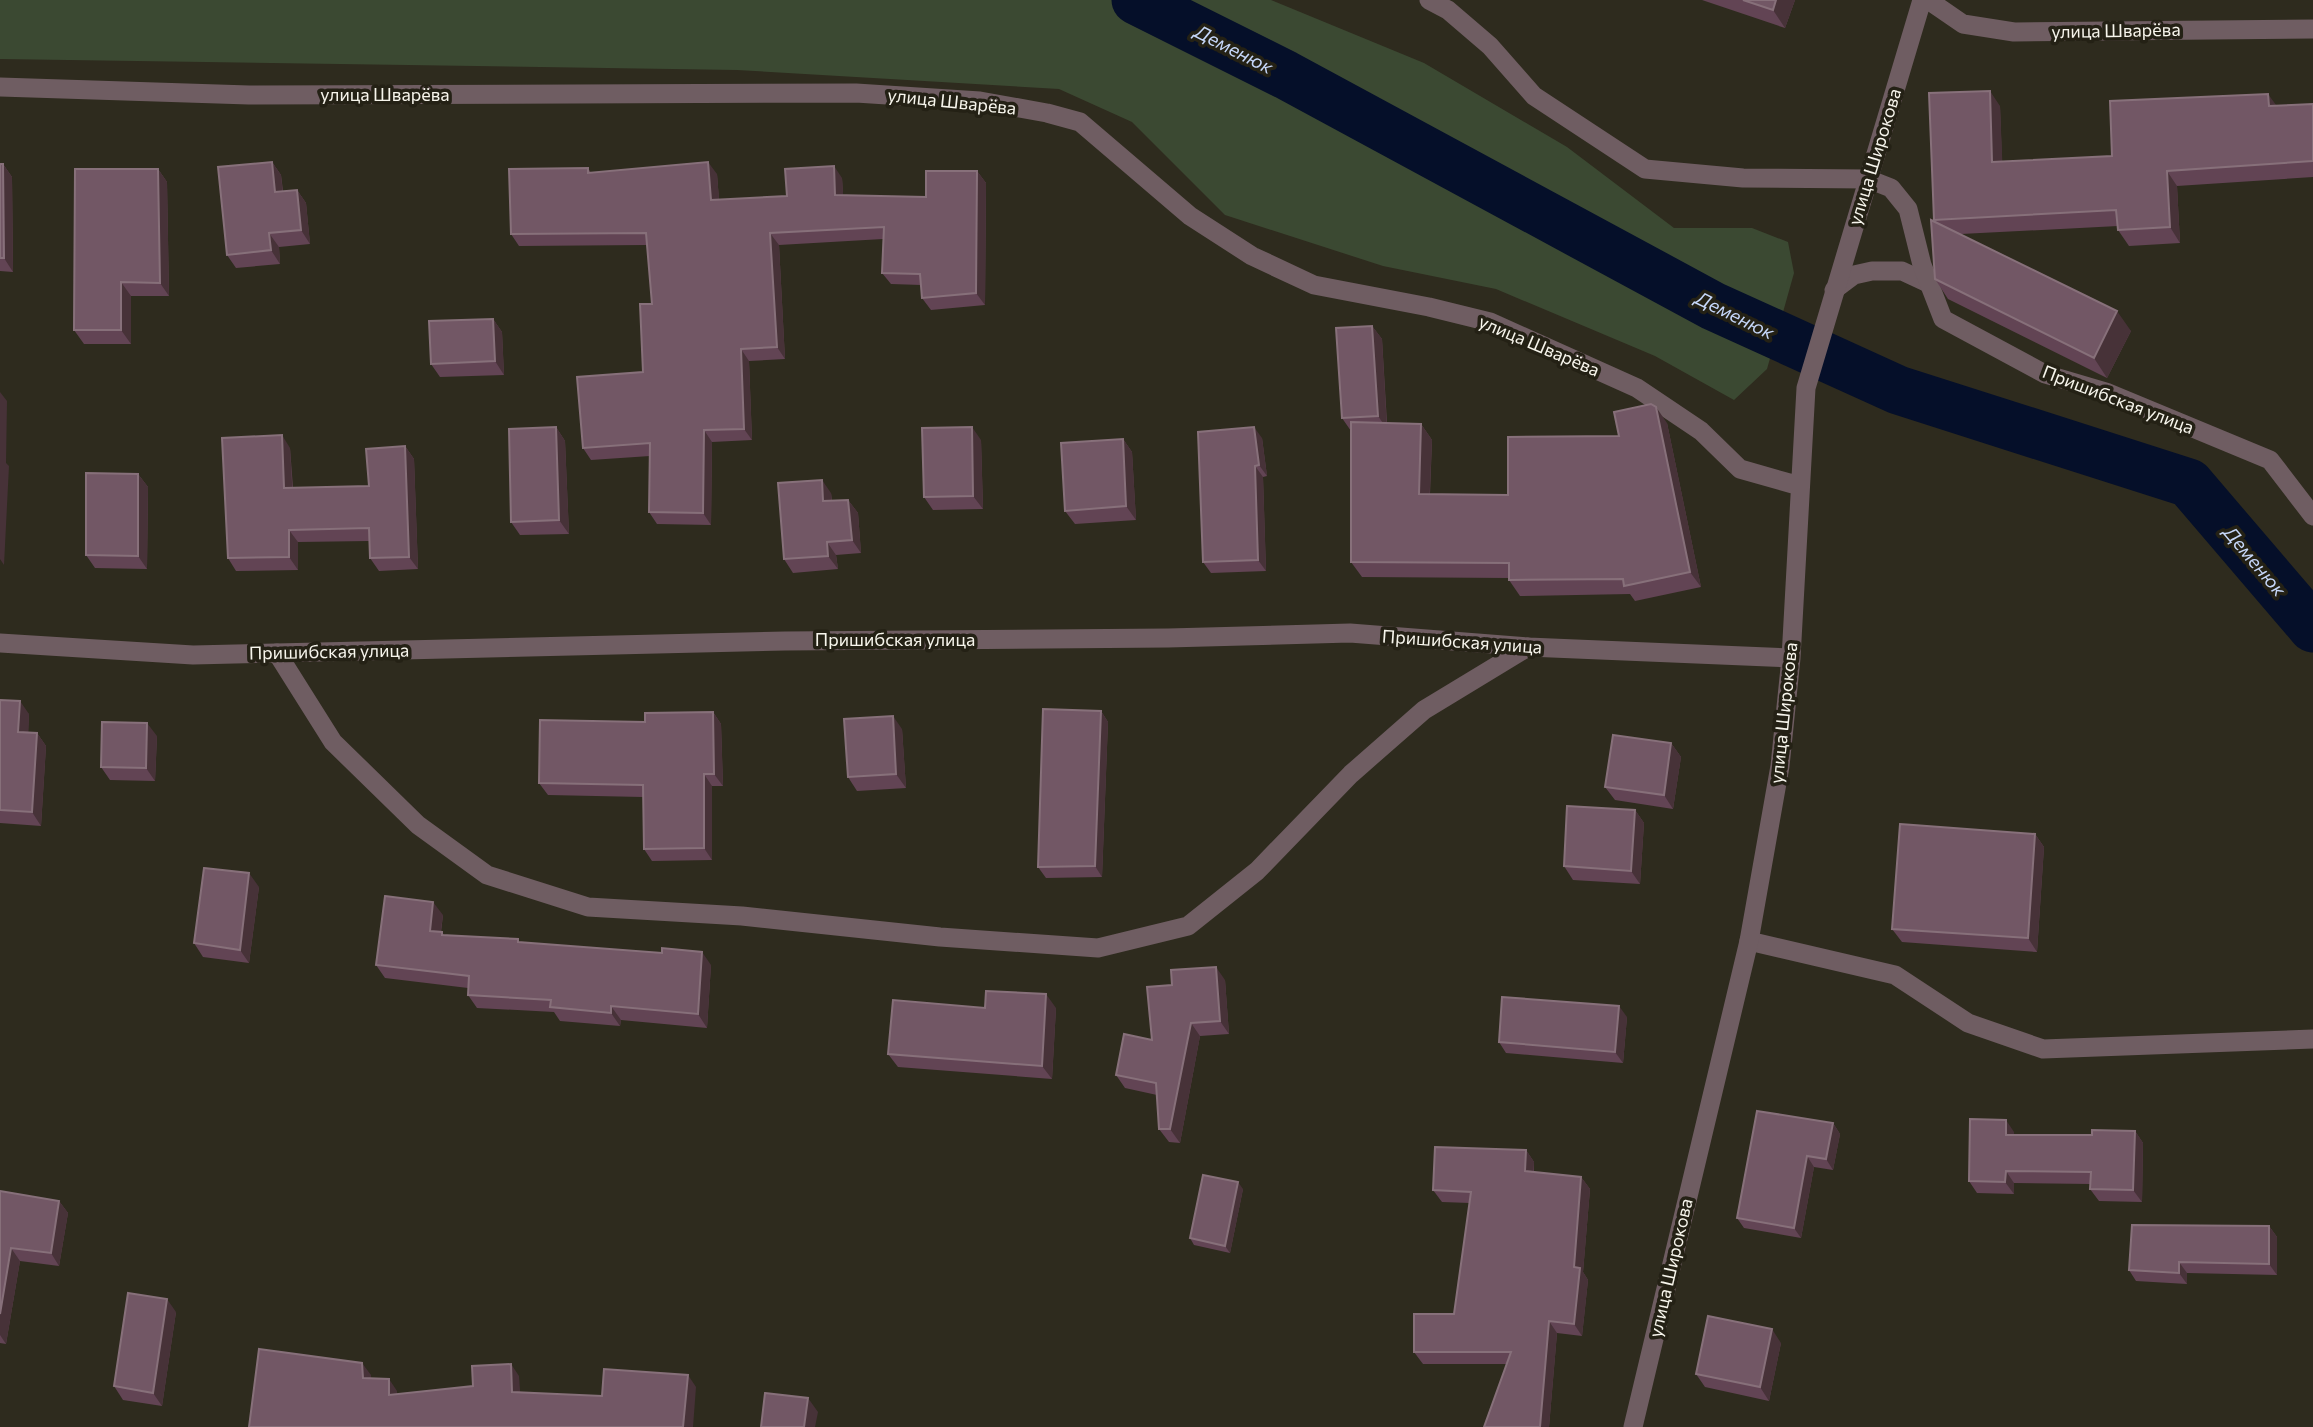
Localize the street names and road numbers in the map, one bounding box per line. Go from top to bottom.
street label: улица Шварёва [2051,18,2181,42]
street label: улица Шварёва [320,83,450,105]
street label: улица Шварёва [887,83,1018,119]
street label: улица Широкова [1843,86,1905,228]
street label: улица Шварёва [1476,310,1603,380]
street label: Пришибская улица [2040,360,2197,438]
street label: Пришибская улица [1381,624,1543,658]
street label: Пришибская улица [815,628,975,650]
street label: Пришибская улица [249,639,409,663]
street label: улица Широкова [1765,641,1801,785]
street label: улица Широкова [1643,1196,1697,1339]

